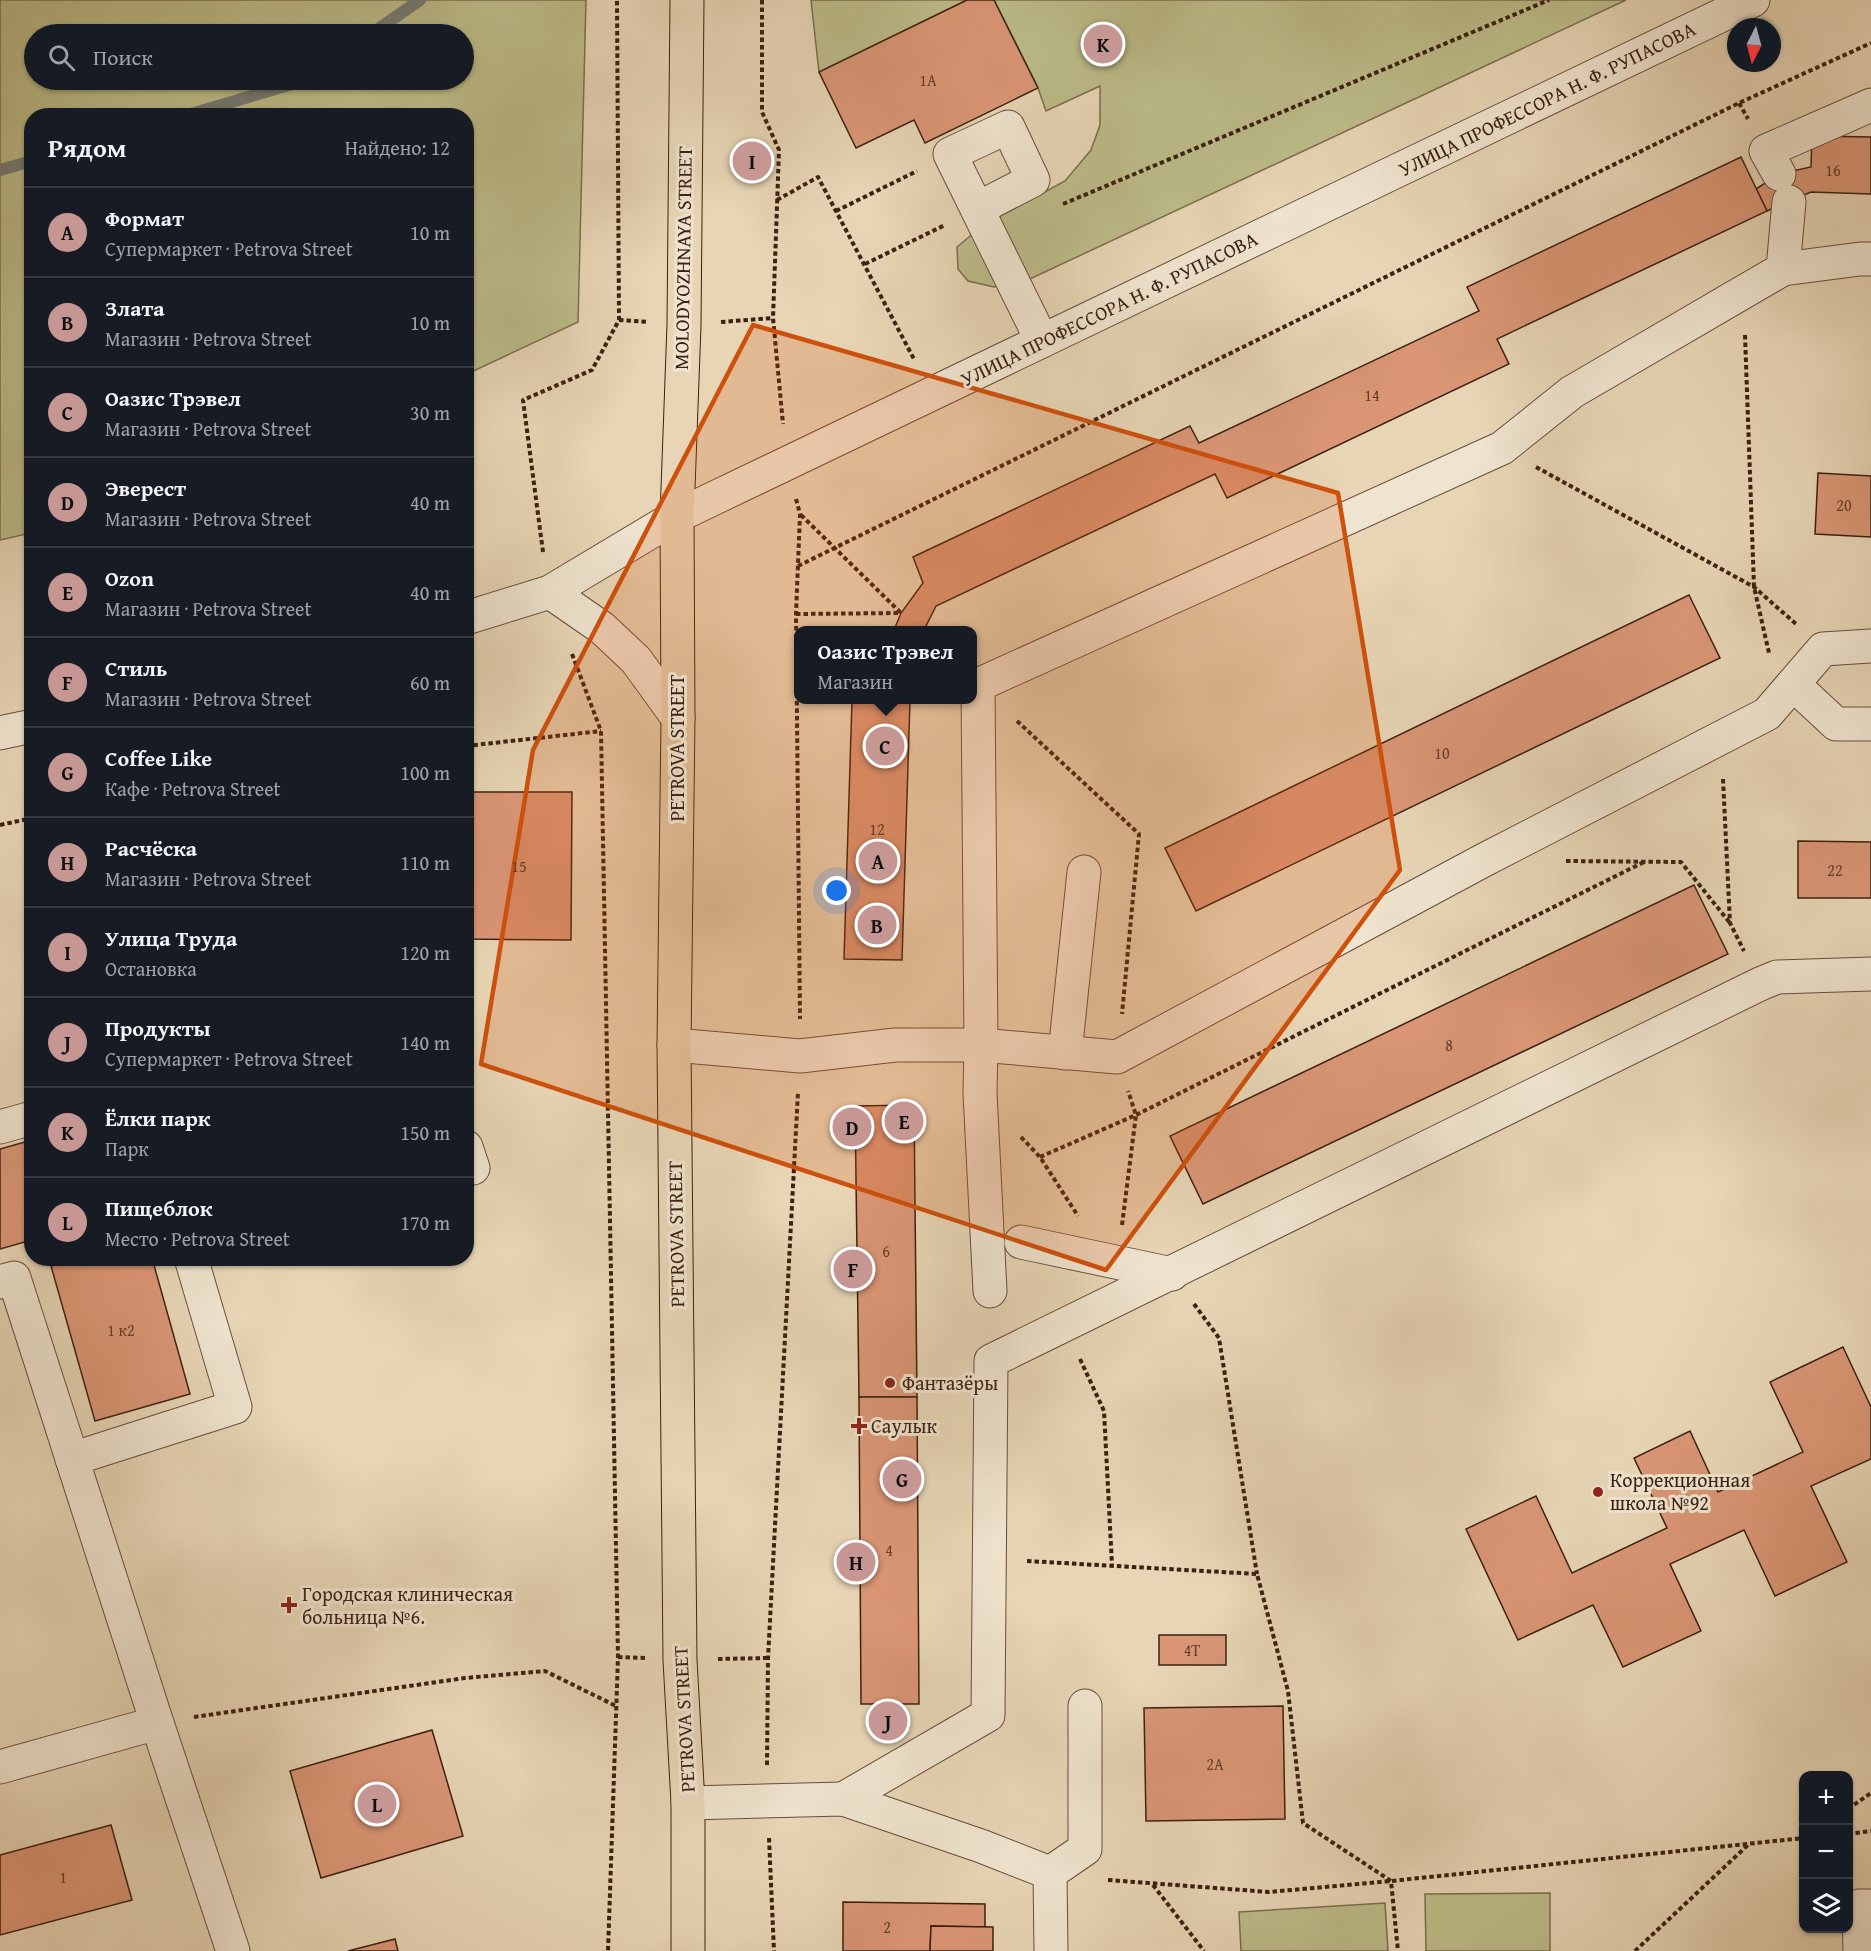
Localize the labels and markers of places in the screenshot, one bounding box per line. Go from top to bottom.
pin: K [1084,22,1122,66]
pin: I [732,138,771,184]
pin: C [866,724,904,768]
pin: A [858,838,898,884]
pin: B [858,902,896,948]
pin: E [884,1098,924,1144]
pin: D [832,1104,872,1150]
pin: F [834,1246,872,1292]
place label: Фантазёры [902,1368,998,1397]
marker: Фантазёры [883,1376,897,1390]
place label: Саулык [871,1411,938,1440]
marker: Саулык [852,1419,866,1433]
pin: G [882,1456,922,1502]
place label: Коррекционная школа №92 [1610,1465,1750,1517]
marker: Коррекционная школа №92 [1591,1485,1605,1499]
pin: H [836,1540,876,1584]
place label: Городская клиническая больница №6. [302,1579,513,1631]
marker: Городская клиническая больница №6. [280,1596,298,1614]
pin: J [868,1698,908,1744]
pin: L [358,1782,397,1826]

